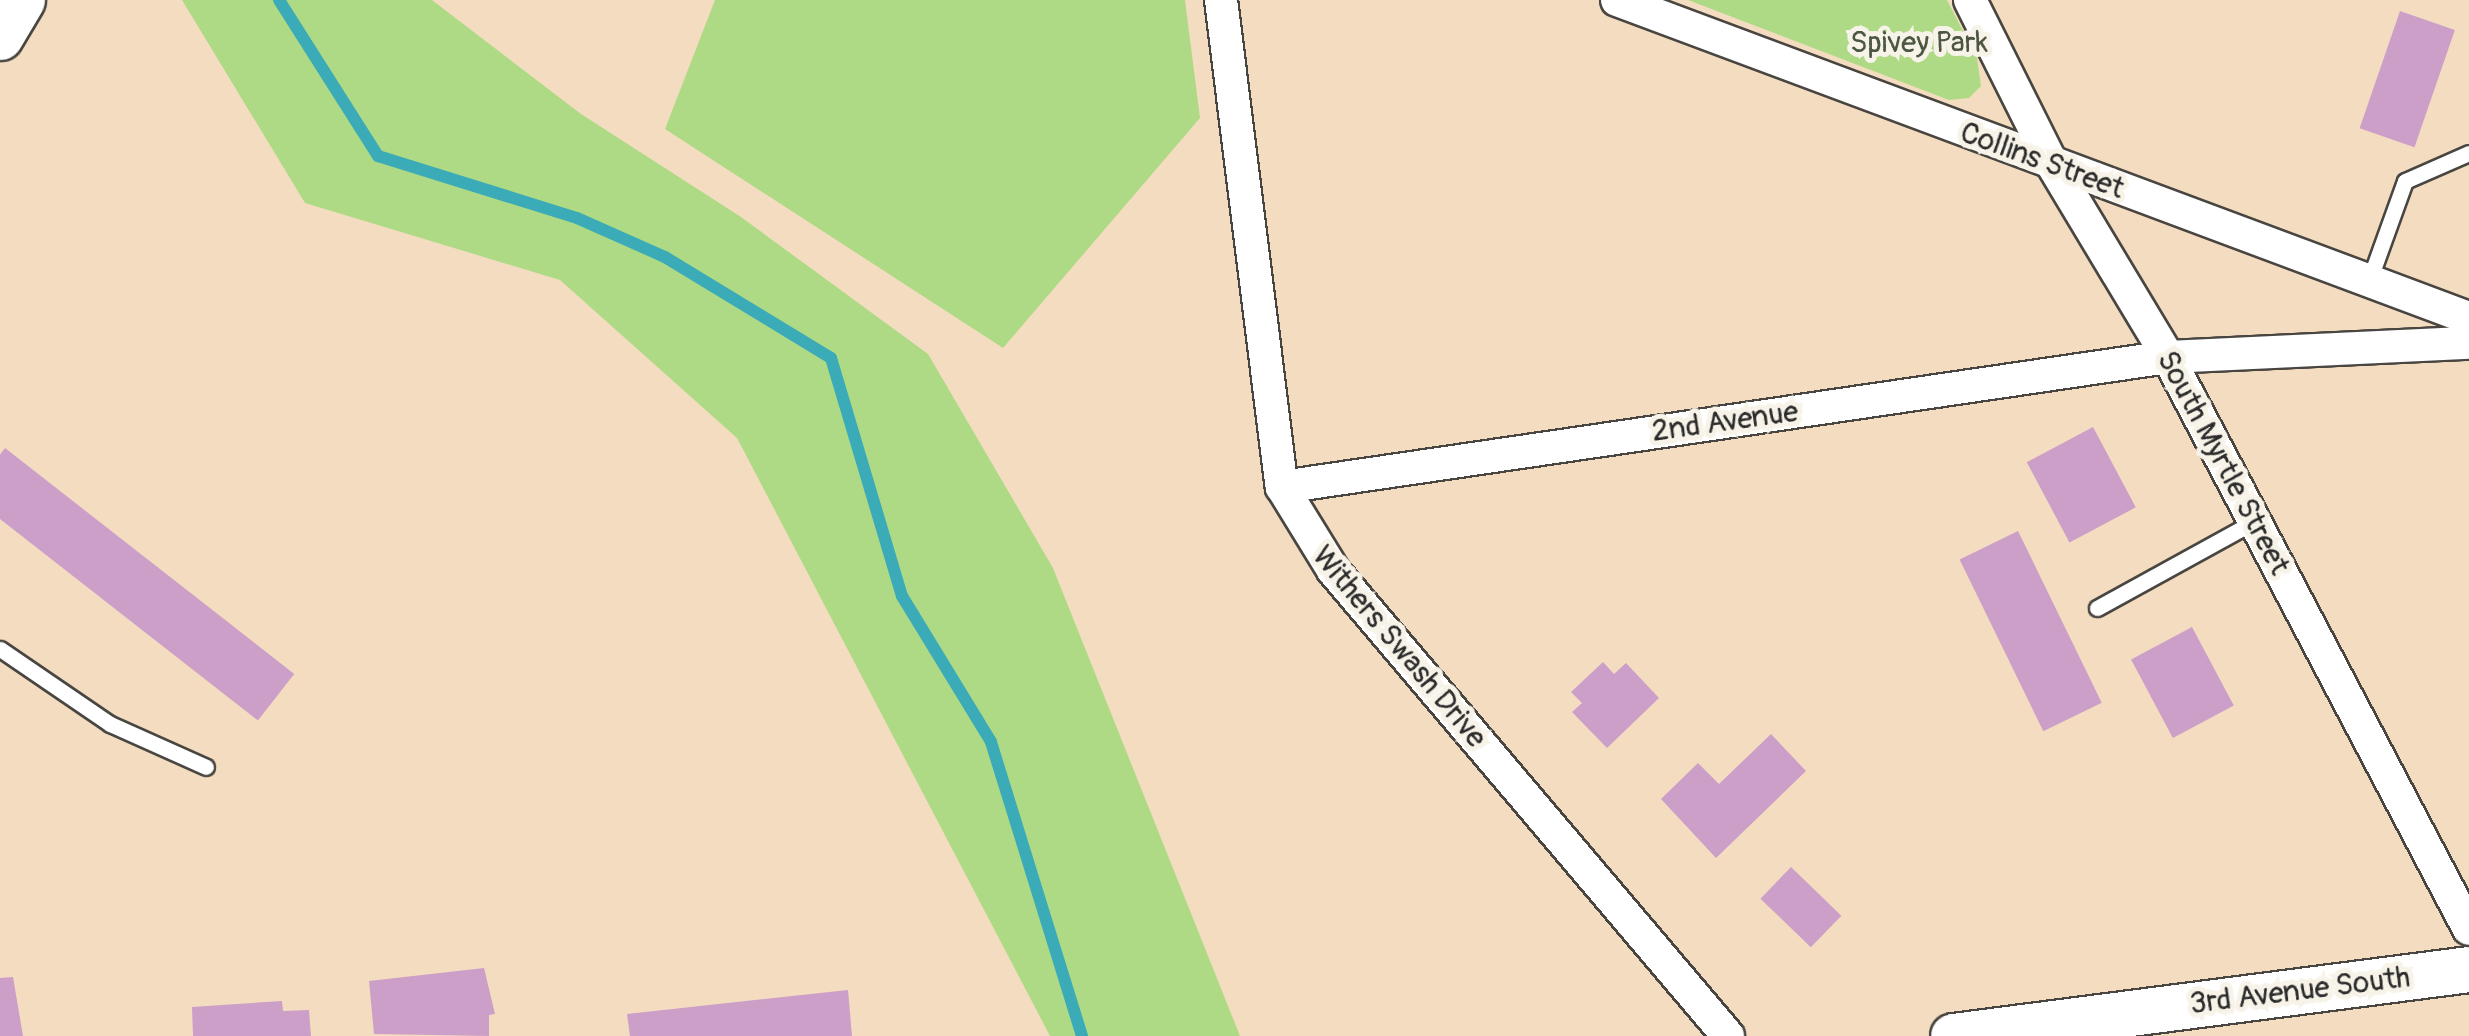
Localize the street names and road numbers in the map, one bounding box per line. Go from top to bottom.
street label: Collins Street [1955,115,2129,207]
street label: South Myrtle Street [2149,345,2297,581]
street label: 2nd Avenue [1650,394,1800,450]
street label: Withers Swash Drive [1304,539,1494,755]
street label: 3rd Avenue South [2188,960,2412,1022]

